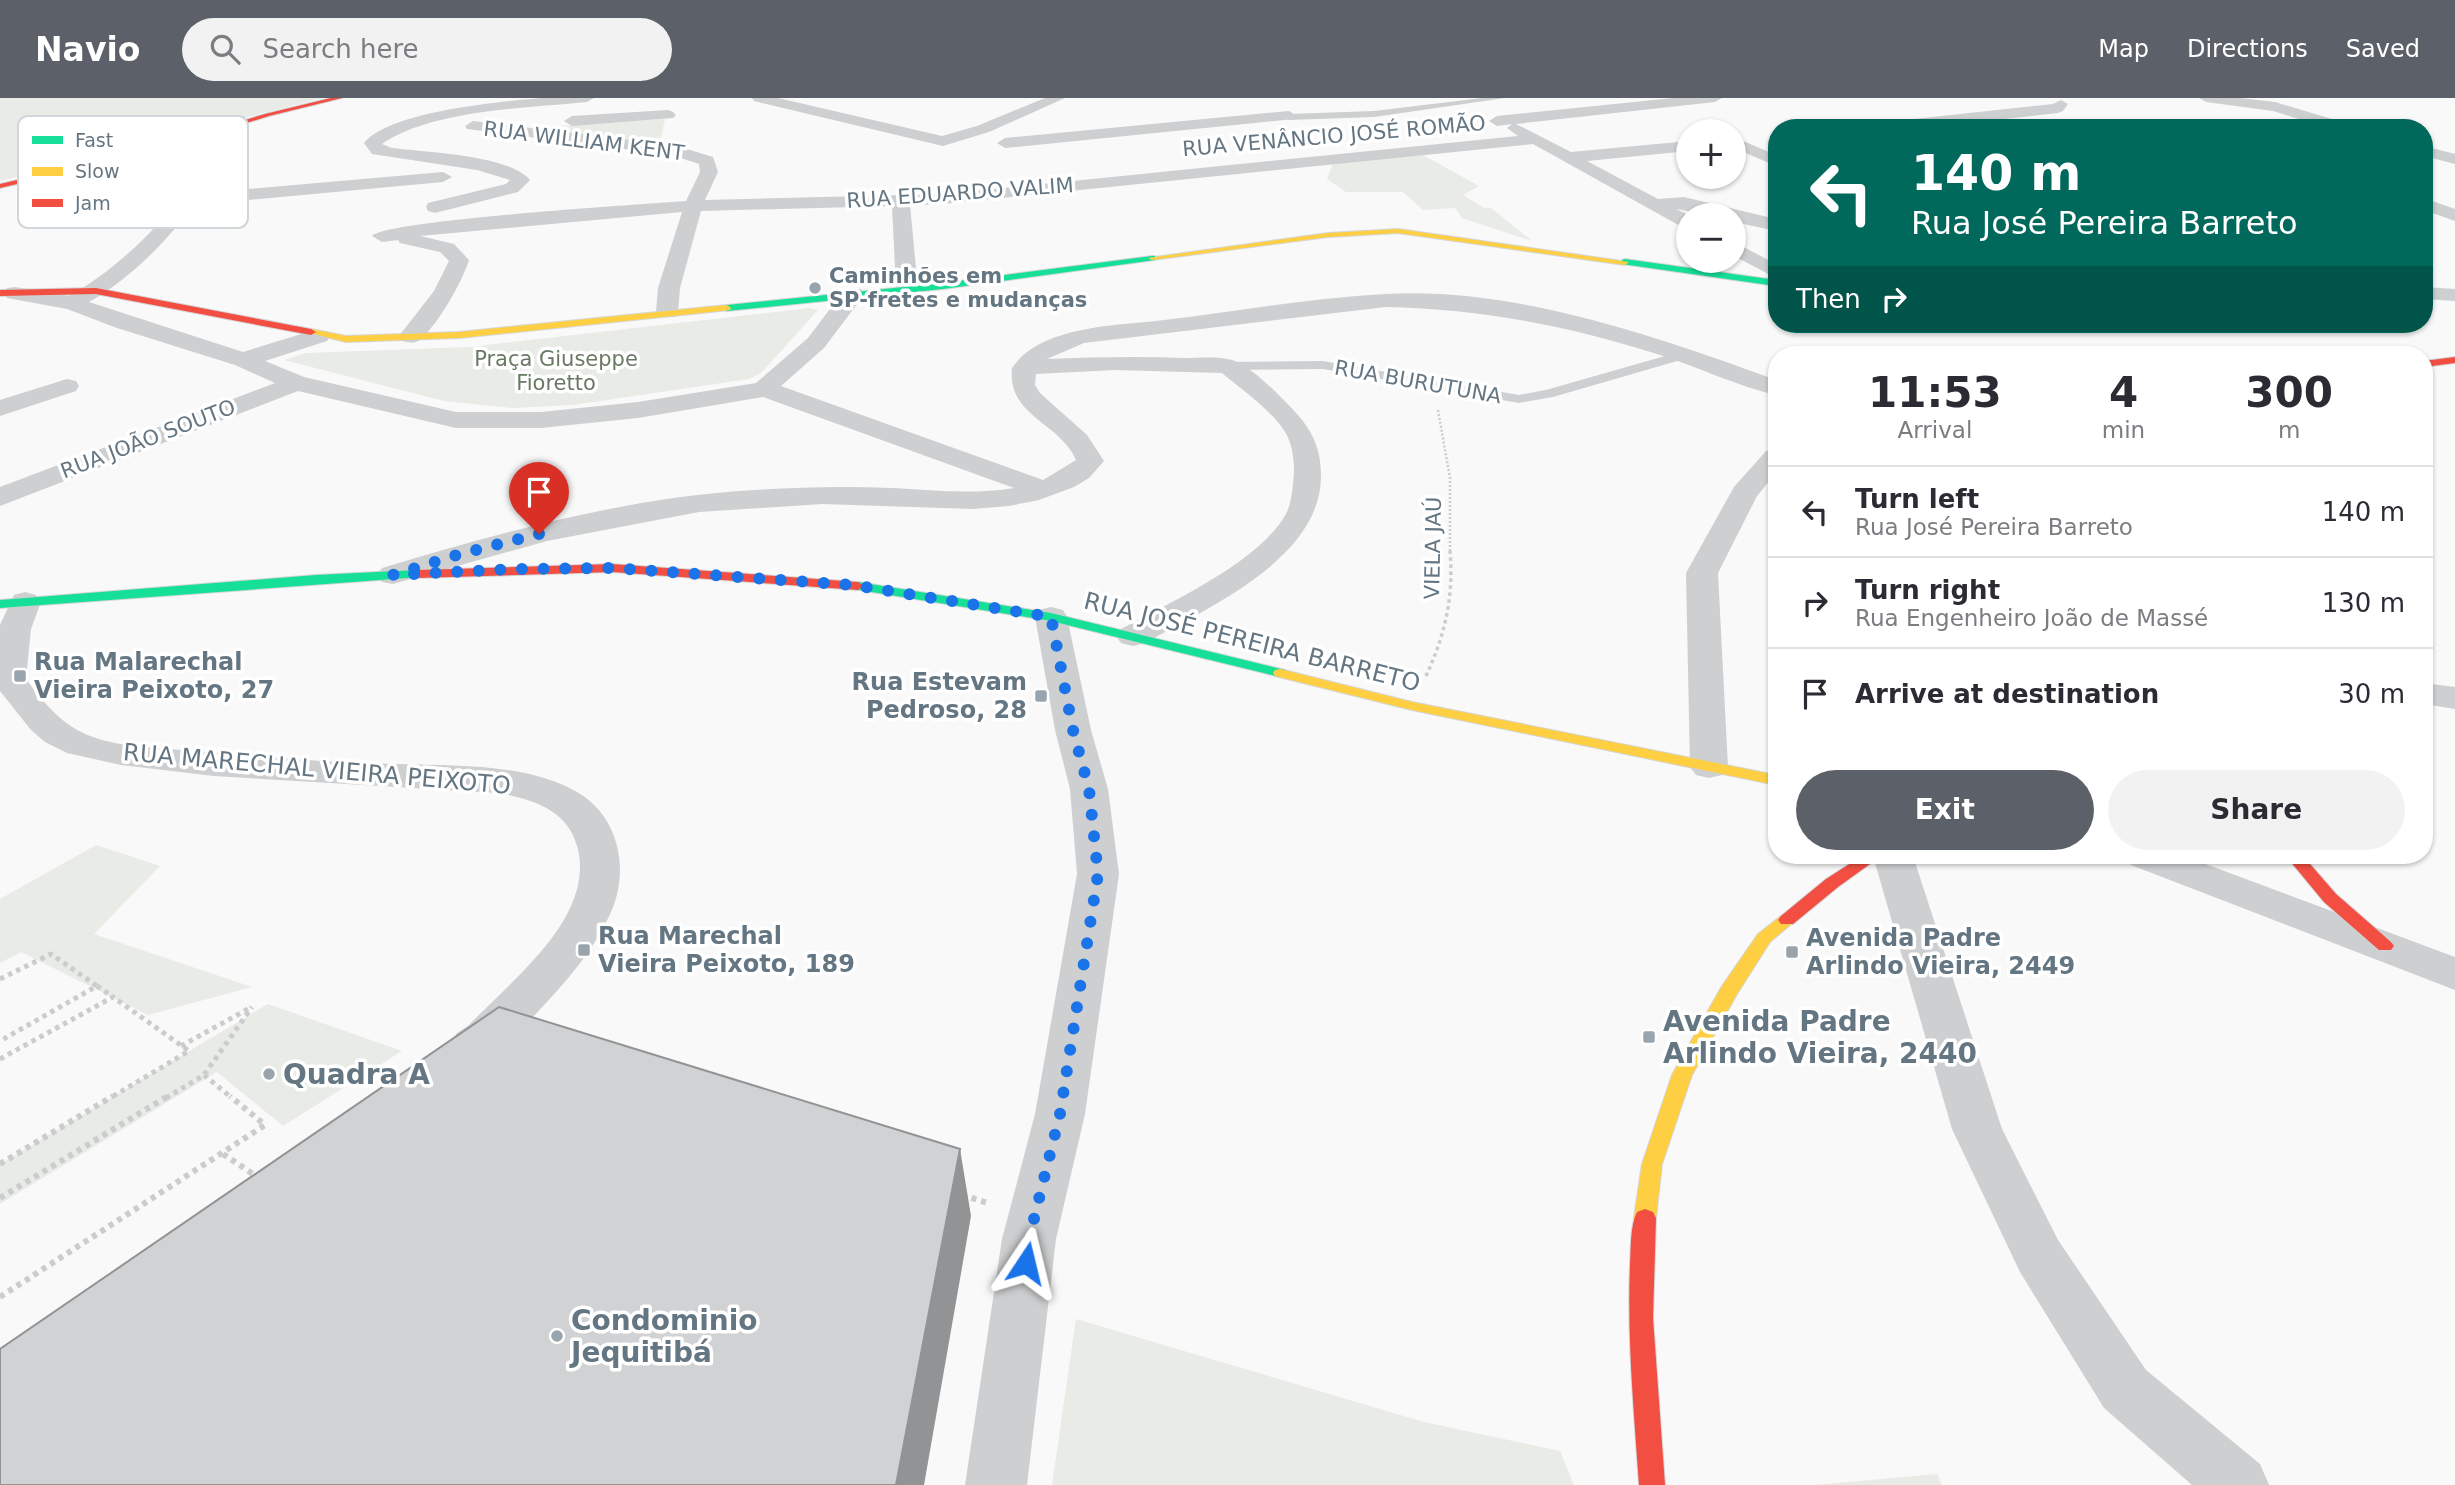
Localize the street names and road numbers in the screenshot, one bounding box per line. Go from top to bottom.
street label: RUA VENÂNCIO JOSÉ ROMÃO [1181,109,1487,161]
street label: RUA WILLIAM KENT [482,117,686,165]
street label: RUA EDUARDO VALIM [846,173,1074,213]
street label: RUA BURUTUNA [1333,356,1504,409]
street label: RUA JOÃO SOUTO [57,393,239,483]
street label: VIELA JAÚ [1419,496,1446,600]
street label: RUA JOSÉ PEREIRA BARRETO [1081,586,1423,697]
street label: RUA MARECHAL VIEIRA PEIXOTO [122,738,512,800]

